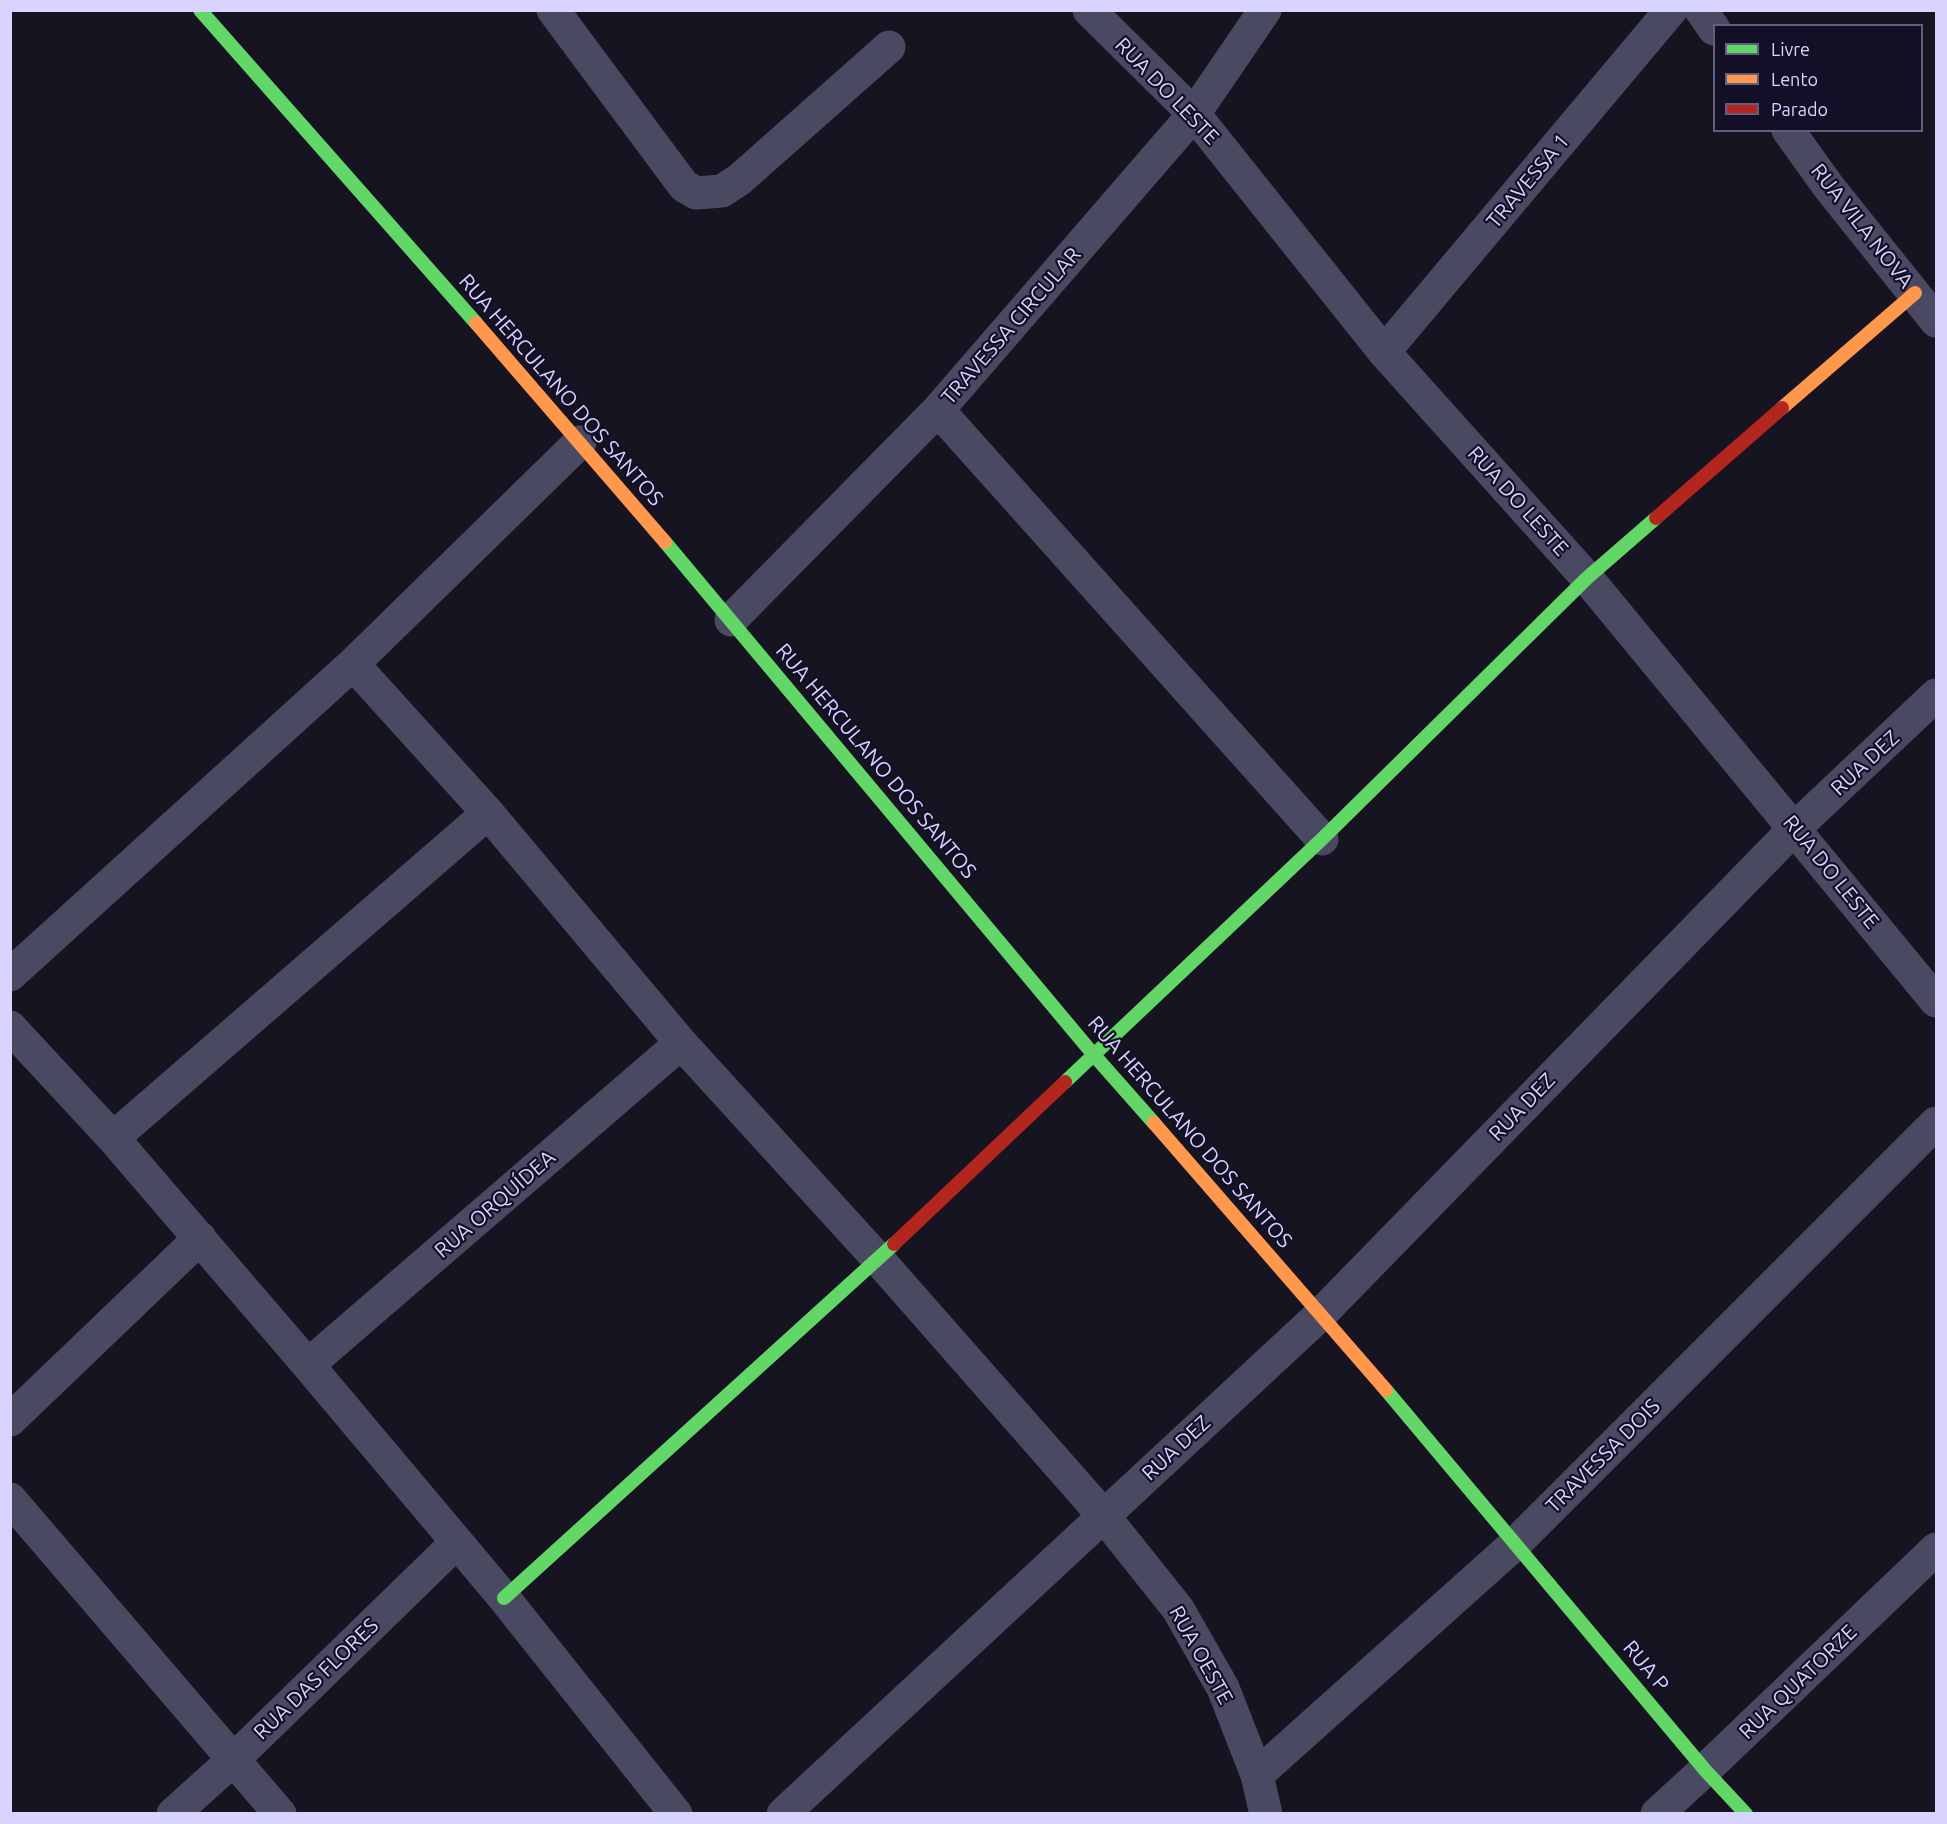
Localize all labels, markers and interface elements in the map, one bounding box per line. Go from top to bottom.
legend [1713,24,1923,132]
street label: RUA DO LESTE [1110,32,1224,150]
text: Livre [1771,39,1810,59]
text: Lento [1771,69,1818,89]
text: Parado [1771,99,1828,119]
street label: TRAVESSA 1 [1481,129,1575,233]
street label: RUA VILA NOVA [1806,159,1918,293]
street label: TRAVESSA CIRCULAR [936,242,1086,410]
street label: RUA HERCULANO DOS SANTOS [454,269,668,511]
street label: RUA DO LESTE [1462,441,1574,561]
street label: RUA HERCULANO DOS SANTOS [770,639,982,883]
street label: RUA DEZ [1826,725,1904,801]
street label: RUA DO LESTE [1778,810,1884,934]
street label: RUA HERCULANO DOS SANTOS [1083,1011,1297,1253]
street label: RUA DEZ [1484,1068,1560,1146]
street label: RUA ORQUÍDEA [430,1145,560,1263]
street label: TRAVESSA DOIS [1541,1394,1665,1518]
street label: RUA DEZ [1137,1410,1215,1486]
street label: RUA OESTE [1164,1602,1238,1708]
street label: RUA DAS FLORES [248,1613,384,1745]
street label: RUA QUATORZE [1734,1620,1862,1744]
street label: RUA P [1618,1636,1674,1696]

